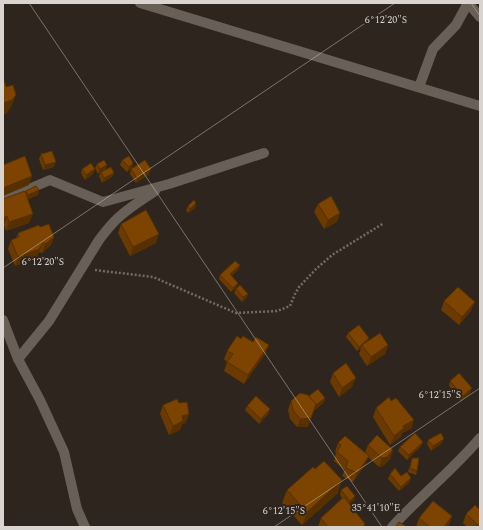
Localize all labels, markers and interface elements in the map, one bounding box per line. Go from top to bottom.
text: 6°12'20"S [365,12,407,28]
text: 6°12'20"S [22,254,64,270]
text: 6°12'15"S [419,387,461,403]
text: 35°41'10"E [352,500,400,516]
text: 6°12'15"S [263,503,305,519]

